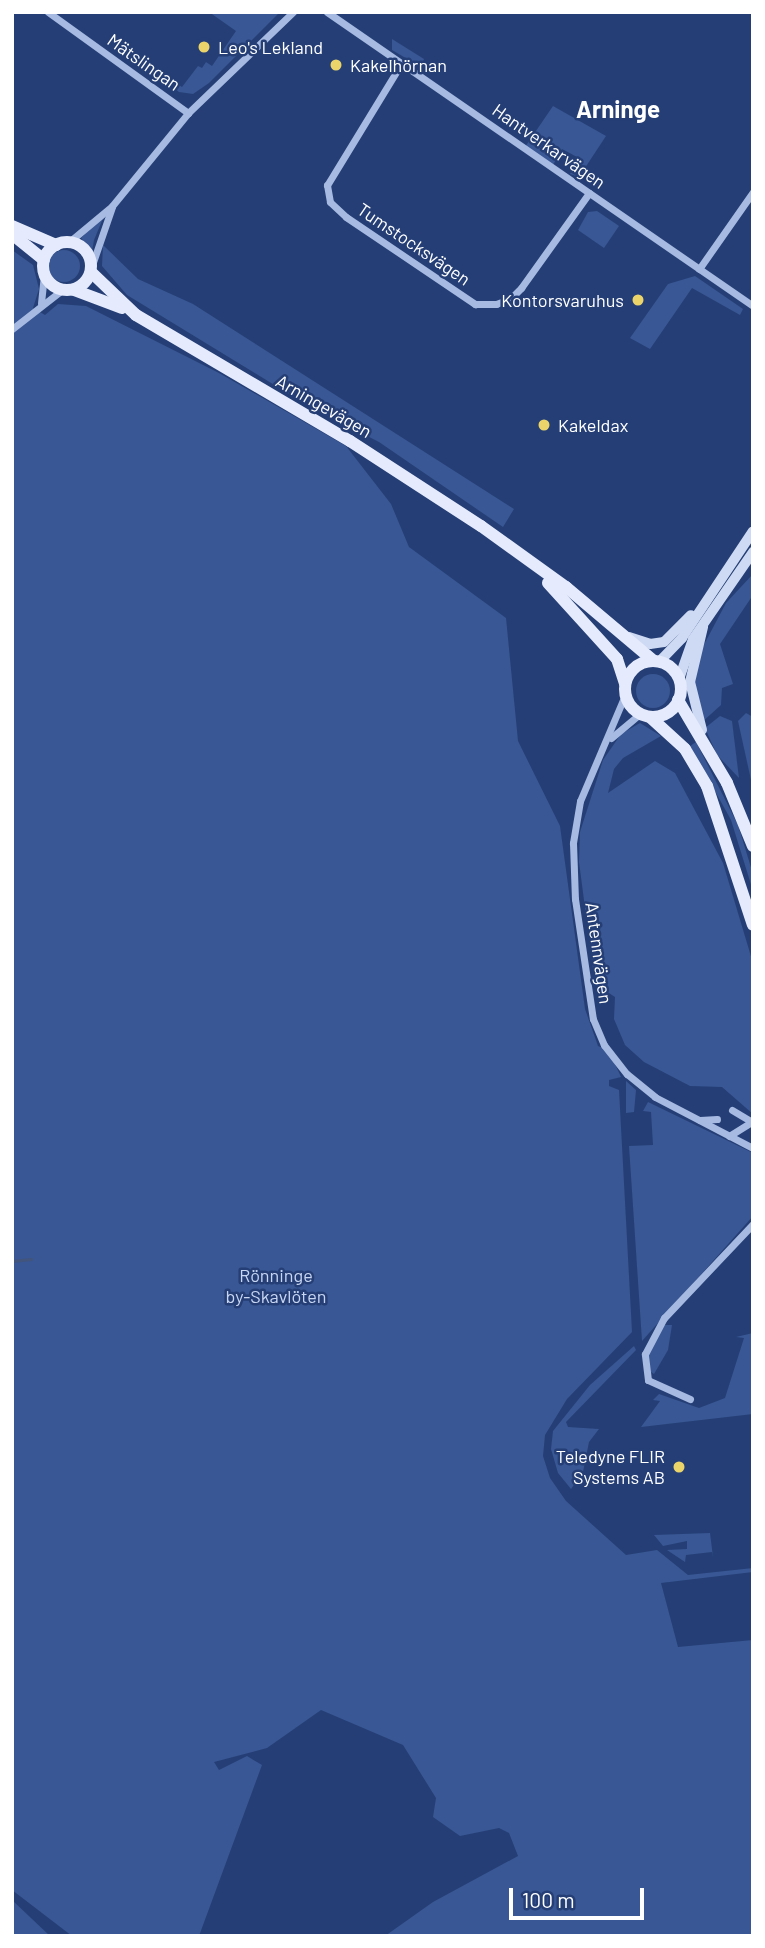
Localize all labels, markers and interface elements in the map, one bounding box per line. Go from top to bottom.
street label: Mätslingan [103,29,185,95]
place label: Leo's Lekland [218,36,323,58]
marker: Leo's Lekland [196,39,212,55]
place label: Kakelhörnan [350,54,447,76]
marker: Kakelhörnan [328,57,344,73]
district label: Arninge [576,95,660,123]
street label: Hantverkarvägen [488,99,610,193]
street label: Tumstocksvägen [353,198,475,290]
place label: Kontorsvaruhus [501,289,624,311]
marker: Kontorsvaruhus [630,292,646,308]
street label: Arningevägen [272,370,376,442]
place label: Kakeldax [558,414,628,436]
marker: Kakeldax [536,417,552,433]
street label: Antennvägen [581,901,617,1005]
park label: Rönninge by-Skavlöten [225,1265,327,1308]
place label: Teledyne FLIR Systems AB [556,1446,665,1488]
marker: Teledyne FLIR Systems AB [671,1459,687,1475]
scale bar [513,1874,648,1918]
text: 100 m [522,1887,575,1912]

